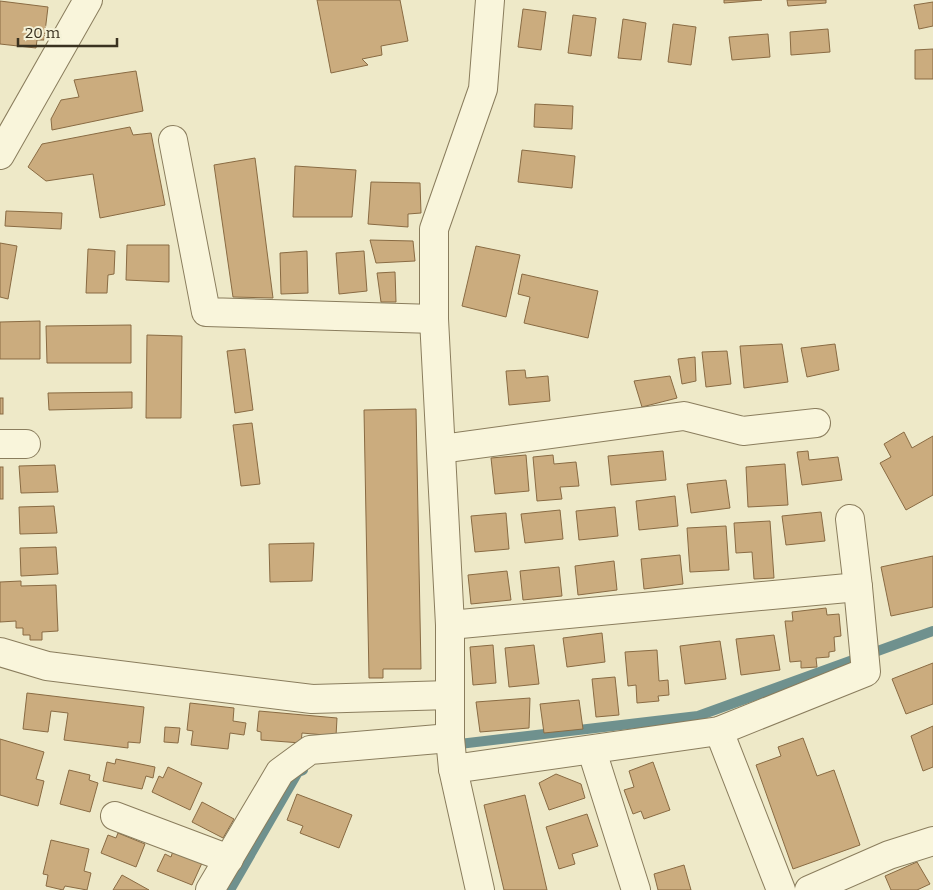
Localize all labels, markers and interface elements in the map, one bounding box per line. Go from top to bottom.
scale bar [18,15,116,47]
text: 20 m [25,24,61,42]

